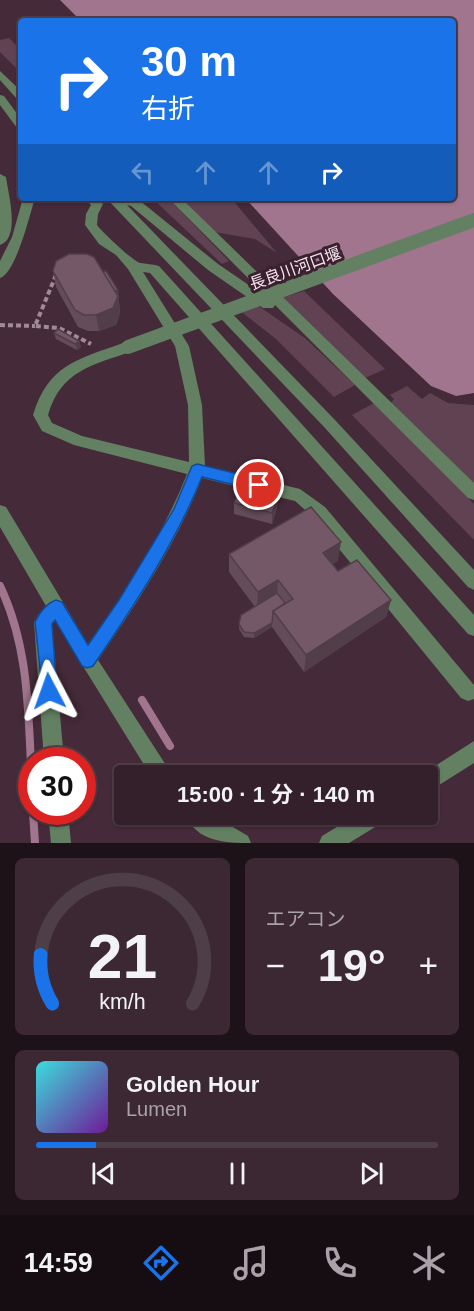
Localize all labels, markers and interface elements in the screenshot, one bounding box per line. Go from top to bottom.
text: 30 m [141,38,237,85]
icon: right [42,42,120,120]
text: 右折 [141,94,195,124]
icon: left [126,156,159,189]
icon: ahead [189,156,222,189]
icon: ahead [252,156,285,189]
icon: right [315,156,348,189]
street label: 長良川河口堰 [247,244,343,293]
pin [233,459,284,510]
icon: arrive [242,468,275,501]
position arrow [17,659,81,723]
speed limit sign: 30 [18,747,96,825]
text: 15:00 · 1 分 · 140 m [177,782,375,807]
text: エアコン [266,908,346,930]
text: 21 [88,922,157,991]
text: 19° [318,940,386,991]
text: − [266,947,285,984]
text: + [419,947,438,984]
text: km/h [99,990,145,1014]
text: Golden Hour [126,1072,259,1097]
text: Lumen [126,1098,187,1120]
icon: previous [87,1157,120,1190]
icon: pause [221,1157,254,1190]
icon: next [355,1157,388,1190]
icon: directions [140,1242,182,1284]
icon: music [230,1242,272,1284]
icon: phone [319,1242,361,1284]
icon: climate [408,1242,450,1284]
text: 14:59 [24,1248,93,1278]

